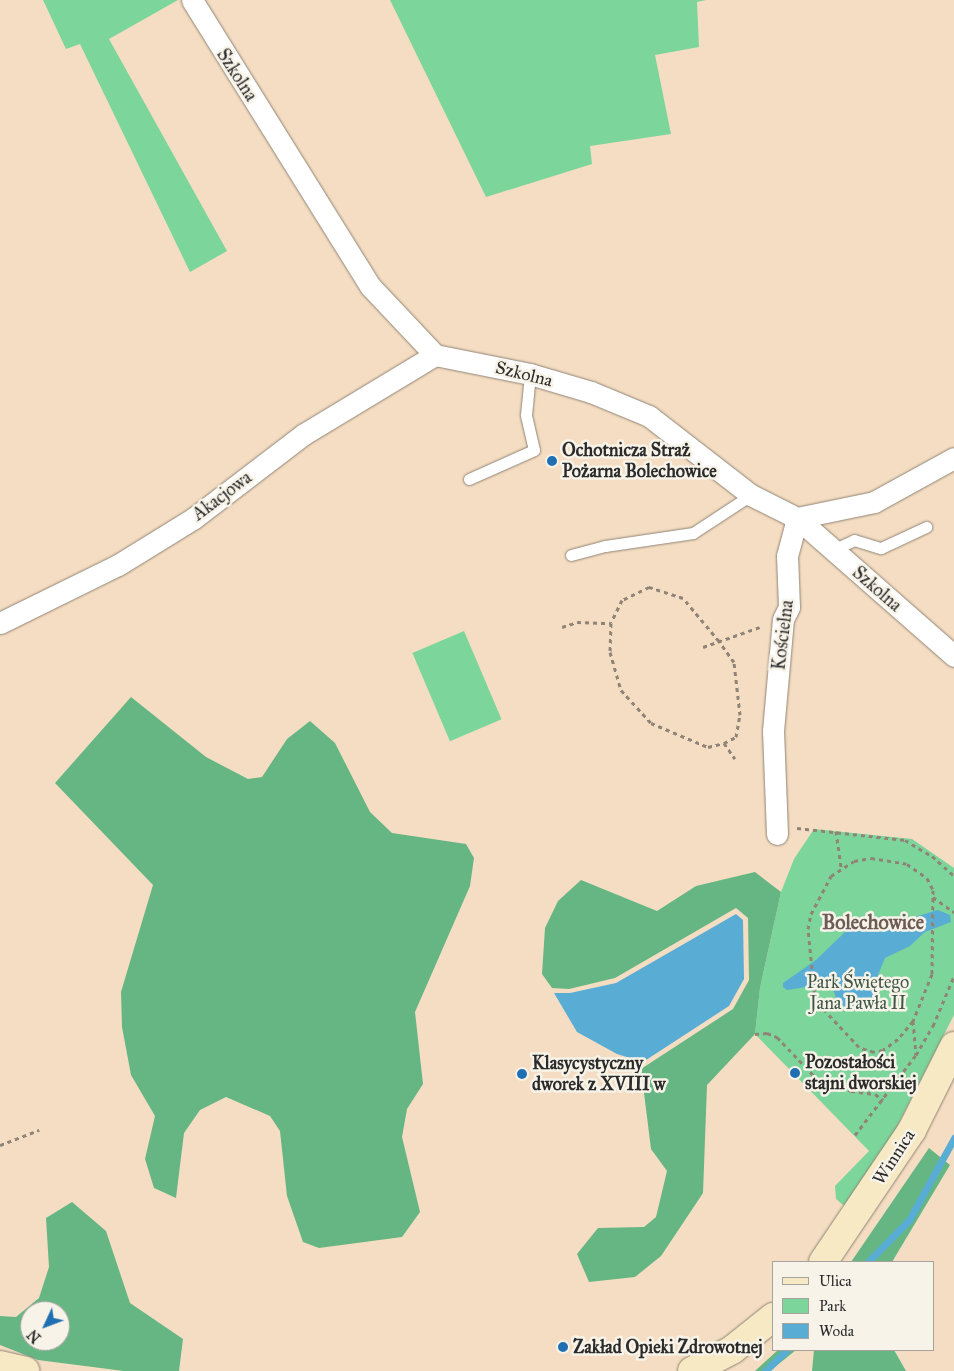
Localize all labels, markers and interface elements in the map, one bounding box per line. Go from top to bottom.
street label: Szkolna [212,45,262,105]
street label: Szkolna [493,356,555,392]
place label: Ochotnicza Straż Pożarna Bolechowice [562,440,717,482]
marker: Ochotnicza Straż Pożarna Bolechowice [546,455,558,467]
street label: Akacjowa [188,467,256,525]
street label: Szkolna [848,562,906,616]
street label: Kościelna [768,599,798,671]
district label: Bolechowice [822,910,924,934]
park label: Park Świętego Jana Pawła II [807,972,909,1014]
place label: Pozostałości stajni dworskiej [805,1052,917,1094]
place label: Klasycystyczny dworek z XVIII w [532,1053,666,1096]
marker: Pozostałości stajni dworskiej [789,1067,801,1079]
marker: Klasycystyczny dworek z XVIII w [516,1068,528,1080]
street label: Winnica [868,1125,920,1189]
legend [772,1261,934,1351]
text: Ulica [819,1272,852,1290]
text: Park [819,1297,846,1315]
north arrow [20,1301,70,1351]
text: Woda [819,1322,854,1340]
text: N [24,1326,45,1346]
place label: Zakład Opieki Zdrowotnej [573,1336,763,1358]
marker: Zakład Opieki Zdrowotnej [557,1341,569,1353]

